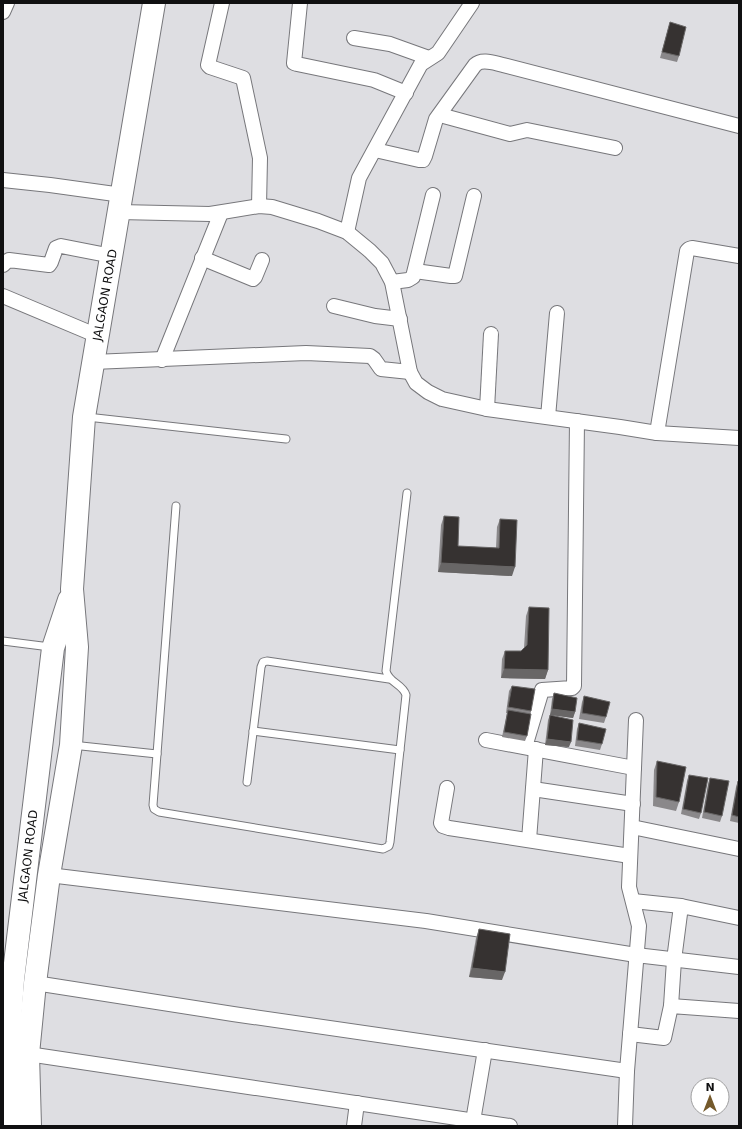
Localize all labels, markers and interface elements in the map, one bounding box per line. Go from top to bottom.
street label: JALGAON ROAD [90,248,120,343]
street label: JALGAON ROAD [15,809,41,904]
north arrow [690,1077,730,1117]
text: N [705,1081,715,1094]

